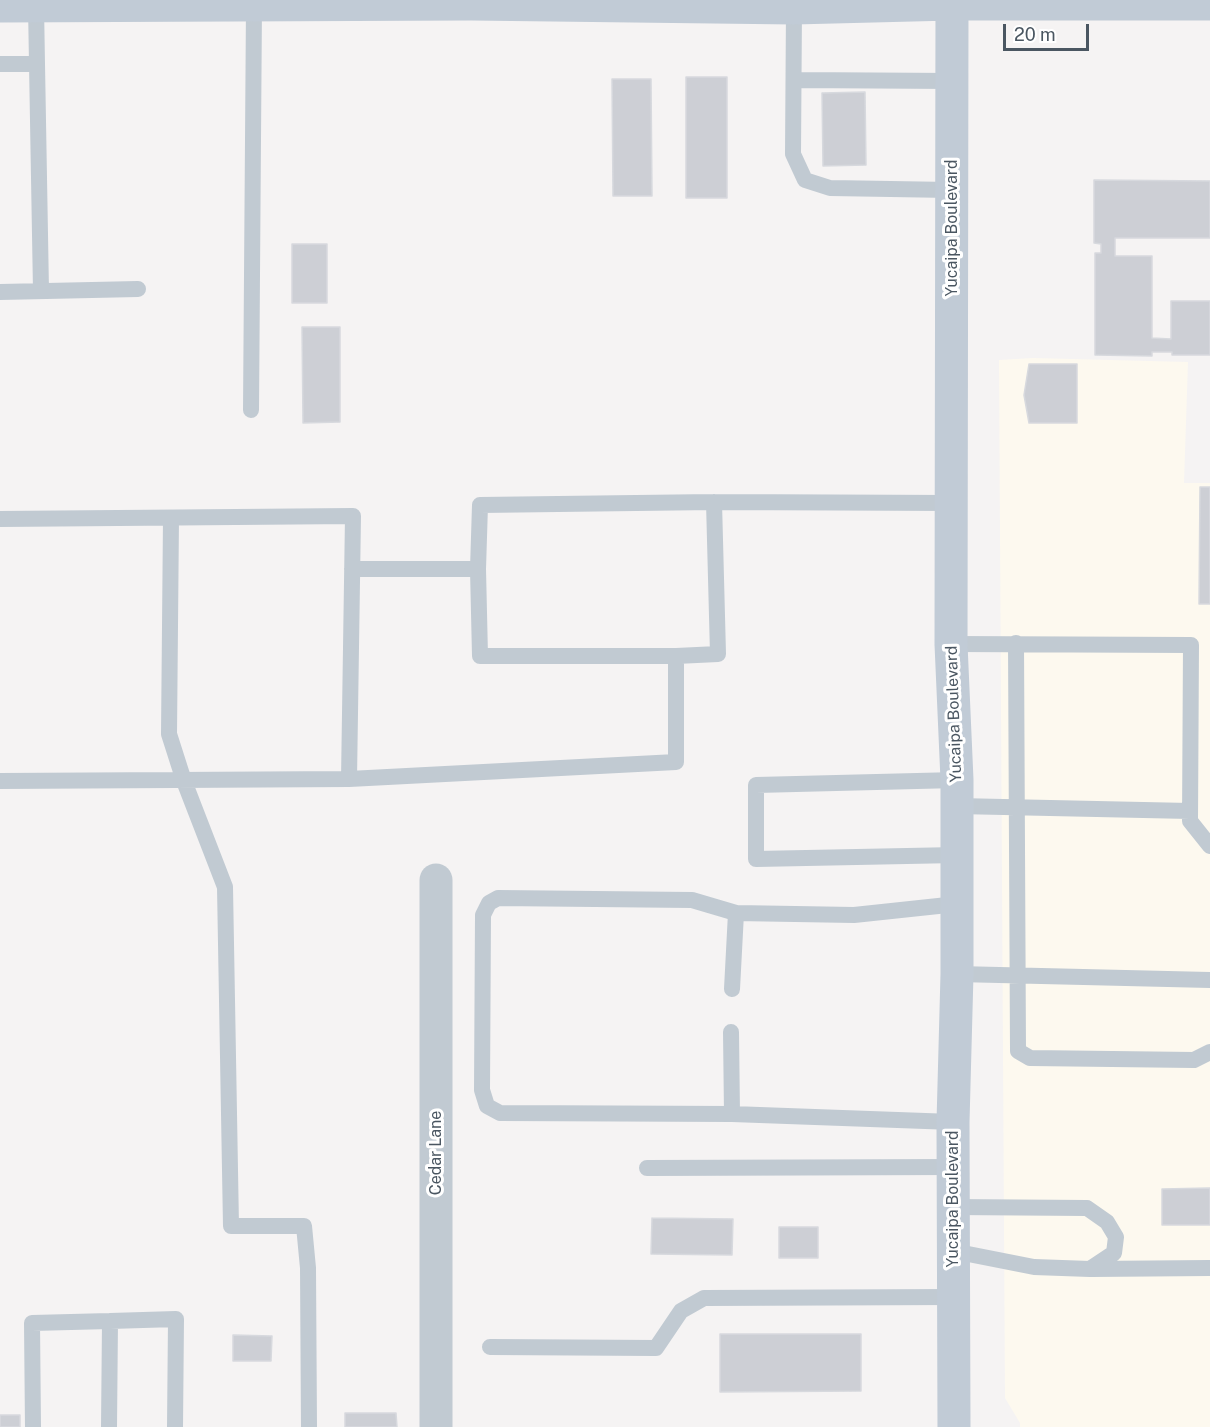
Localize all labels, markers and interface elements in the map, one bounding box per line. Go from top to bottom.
scale bar [1006,12,1092,50]
text: 20 m [1014,24,1056,45]
street label: Yucaipa Boulevard [942,160,962,296]
street label: Yucaipa Boulevard [942,645,966,783]
street label: Cedar Lane [426,1111,446,1195]
street label: Yucaipa Boulevard [943,1131,963,1267]

